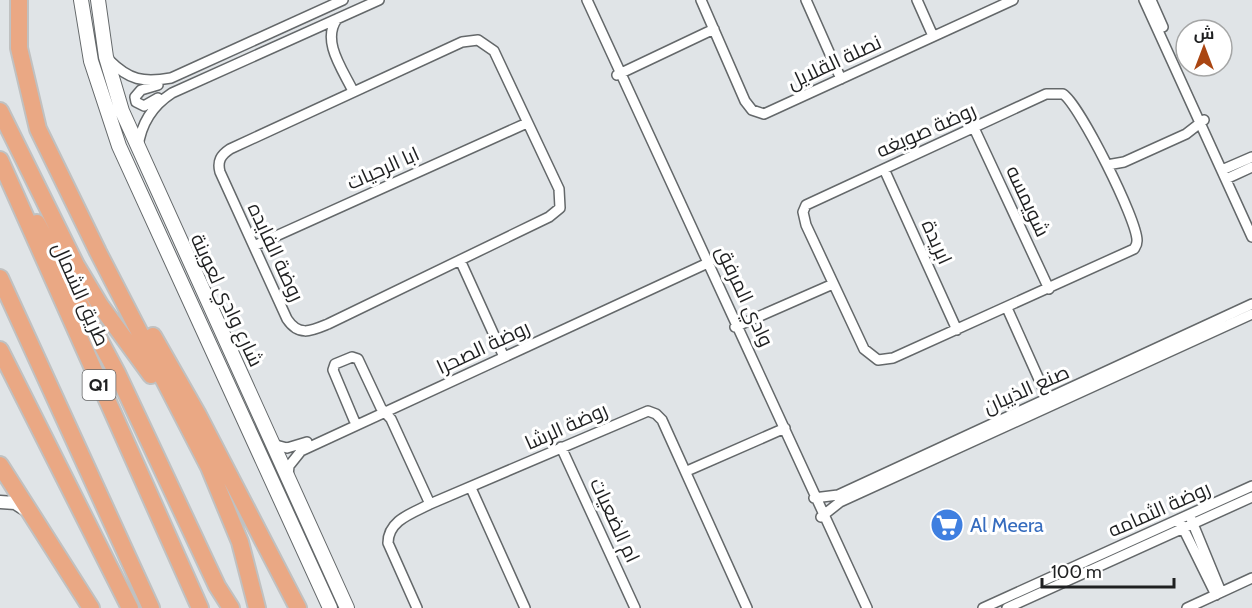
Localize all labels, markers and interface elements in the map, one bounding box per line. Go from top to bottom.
north arrow [1174,18,1234,78]
text: ش [1194,24,1214,43]
street label: نصلة القلايل [783,30,885,95]
street label: روضة صويغه [873,97,979,163]
street label: ابا الرحيات [343,141,423,195]
street label: شويمسه [1001,162,1055,240]
street label: روضة الفايده [243,199,309,305]
street label: ابريدة [917,216,957,268]
street label: شارع وادي لعوينة [182,230,268,372]
street label: طريق الشمال [47,238,115,350]
street label: وادي المرفق [708,242,779,352]
street label: روضة الصحرا [433,315,533,379]
street label: صنع الذيبان [979,359,1073,420]
road number: Q1 [82,370,116,400]
street label: روضة الرشا [521,397,611,455]
street label: ام الضعيات [583,474,645,567]
street label: روضة الثمامه [1104,476,1214,542]
supermarket icon: Al Meera [929,507,965,543]
place label: Al Meera [970,513,1044,537]
scale bar [1042,551,1174,589]
text: 100 m [1051,561,1102,583]

